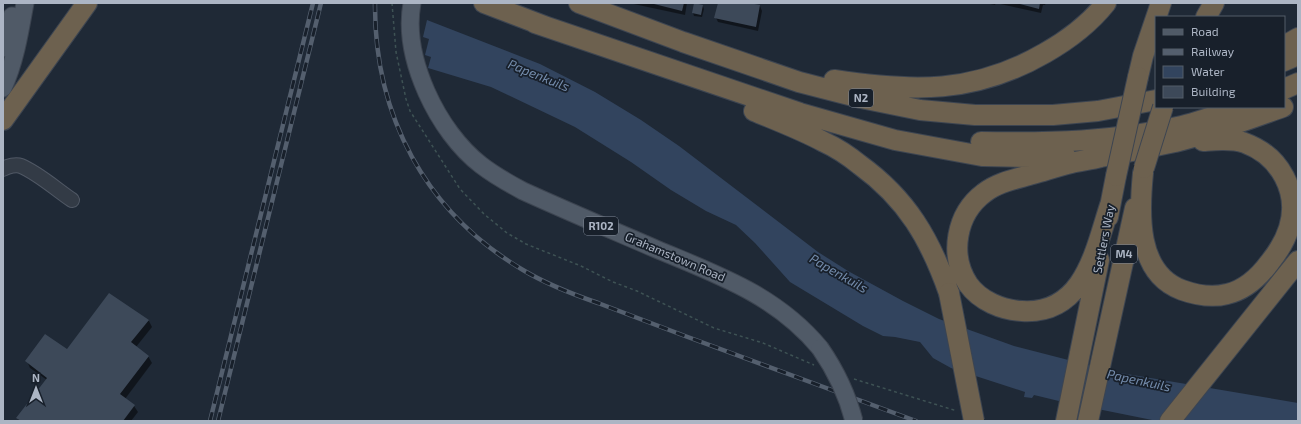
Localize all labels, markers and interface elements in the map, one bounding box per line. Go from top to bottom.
legend [1155,16,1285,108]
text: Road [1191,24,1219,38]
text: Railway [1191,44,1235,58]
water label: Papenkuils [506,55,572,95]
text: Water [1191,64,1225,78]
text: Building [1191,84,1236,98]
road number: N2 [849,89,873,107]
street label: Settlers Way [1089,203,1117,274]
road number: R102 [584,217,618,235]
street label: Grahamstown Road [623,229,728,284]
road number: M4 [1111,245,1137,263]
water label: Papenkuils [807,250,871,296]
water label: Papenkuils [1106,365,1173,395]
north arrow [16,368,56,408]
text: N [32,371,40,384]

